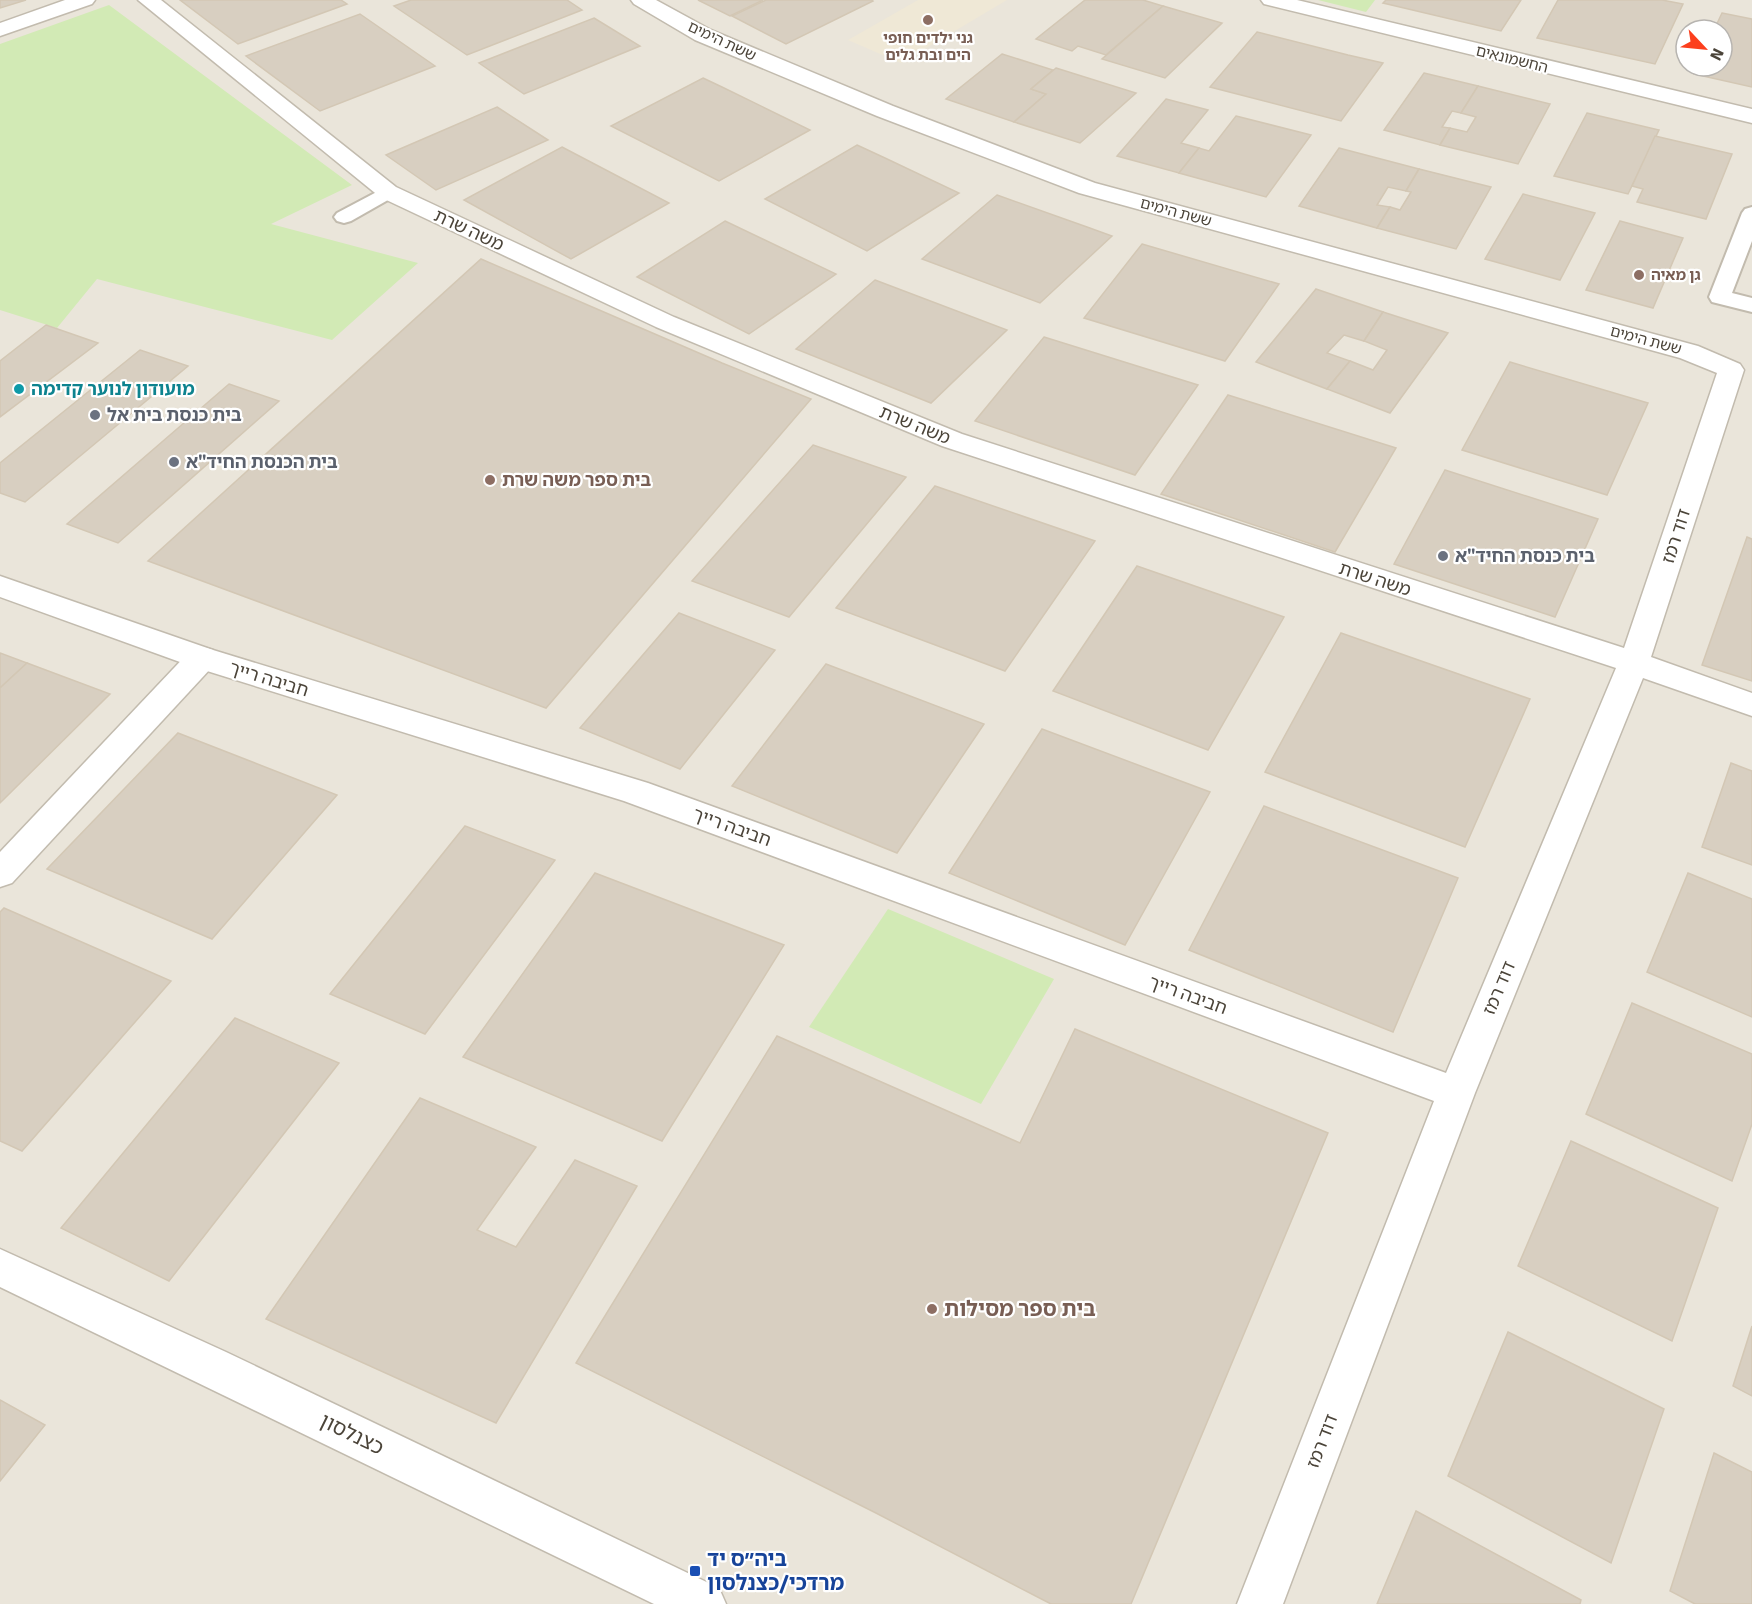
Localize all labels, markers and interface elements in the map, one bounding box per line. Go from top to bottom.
marker: גני ילדים חופי הים ובת גלים [921,13,935,27]
street label: ששת הימים [685,17,759,65]
north arrow [1674,18,1734,78]
place label: גני ילדים חופי הים ובת גלים [883,29,973,64]
street label: החשמונאים [1474,41,1550,77]
text: N [1705,45,1728,64]
street label: ששת הימים [1138,194,1214,230]
street label: משה שרת [431,204,508,256]
place label: גן מאיה [1651,266,1701,284]
marker: גן מאיה [1632,268,1646,282]
street label: ששת הימים [1608,322,1684,358]
place label: מועודון לנוער קדימה [31,378,195,400]
marker: מועודון לנוער קדימה [12,382,26,396]
street label: משה שרת [876,401,954,449]
place label: בית כנסת בית אל [107,404,242,426]
marker: בית כנסת בית אל [88,408,102,422]
place label: בית הכנסת החיד"א [186,451,338,473]
marker: בית הכנסת החיד"א [167,455,181,469]
place label: בית ספר משה שרת [502,469,652,491]
marker: בית ספר משה שרת [483,473,497,487]
street label: דוד רמז [1657,506,1695,566]
place label: בית כנסת החיד"א [1455,545,1595,567]
marker: בית כנסת החיד"א [1436,549,1450,563]
street label: משה שרת [1336,557,1414,601]
street label: חביבה רייך [227,657,311,701]
street label: חביבה רייך [690,803,774,851]
street label: דוד רמז [1478,958,1520,1018]
street label: חביבה רייך [1146,971,1230,1019]
place label: בית ספר מסילות [944,1296,1096,1322]
marker: בית ספר מסילות [925,1302,939,1316]
street label: כצנלסון [316,1407,388,1461]
street label: דוד רמז [1302,1411,1342,1471]
place label: ביה״ס יד מרדכי/כצנלסון [707,1546,845,1596]
marker: ביה״ס יד מרדכי/כצנלסון [688,1564,702,1578]

